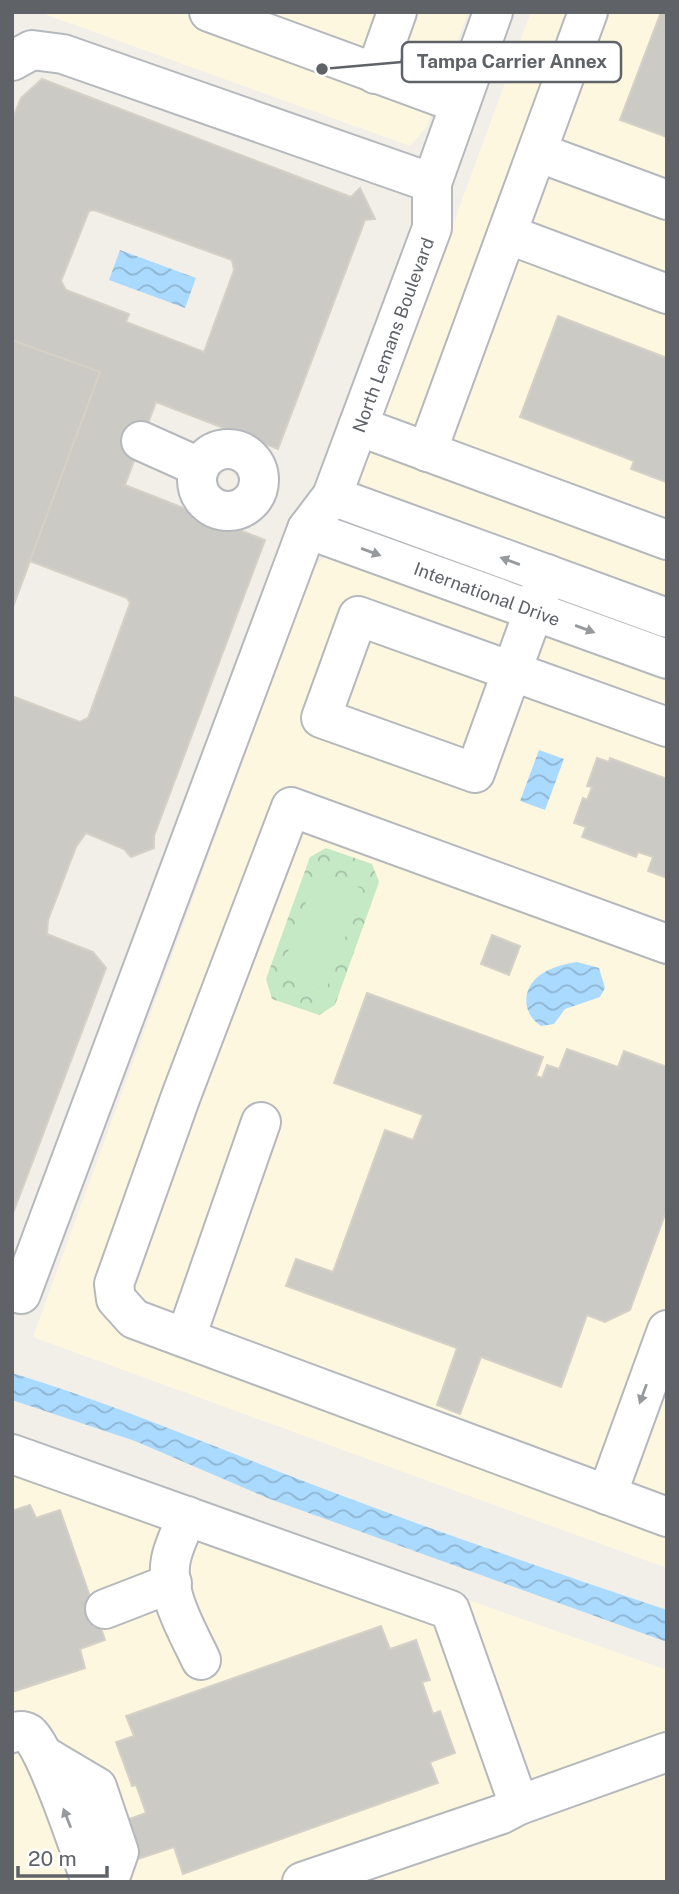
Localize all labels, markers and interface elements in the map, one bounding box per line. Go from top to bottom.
callout: Tampa Carrier Annex [402,42,621,82]
text: Tampa Carrier Annex [417,50,607,72]
street label: North Lemans Boulevard [348,235,438,435]
one-way arrow [360,547,381,558]
one-way arrow [500,555,521,566]
street label: International Drive [411,558,563,630]
one-way arrow [574,624,595,635]
one-way arrow [638,1384,649,1405]
one-way arrow [62,1808,73,1829]
scale bar [18,1834,107,1878]
text: 20 m [28,1846,77,1871]

